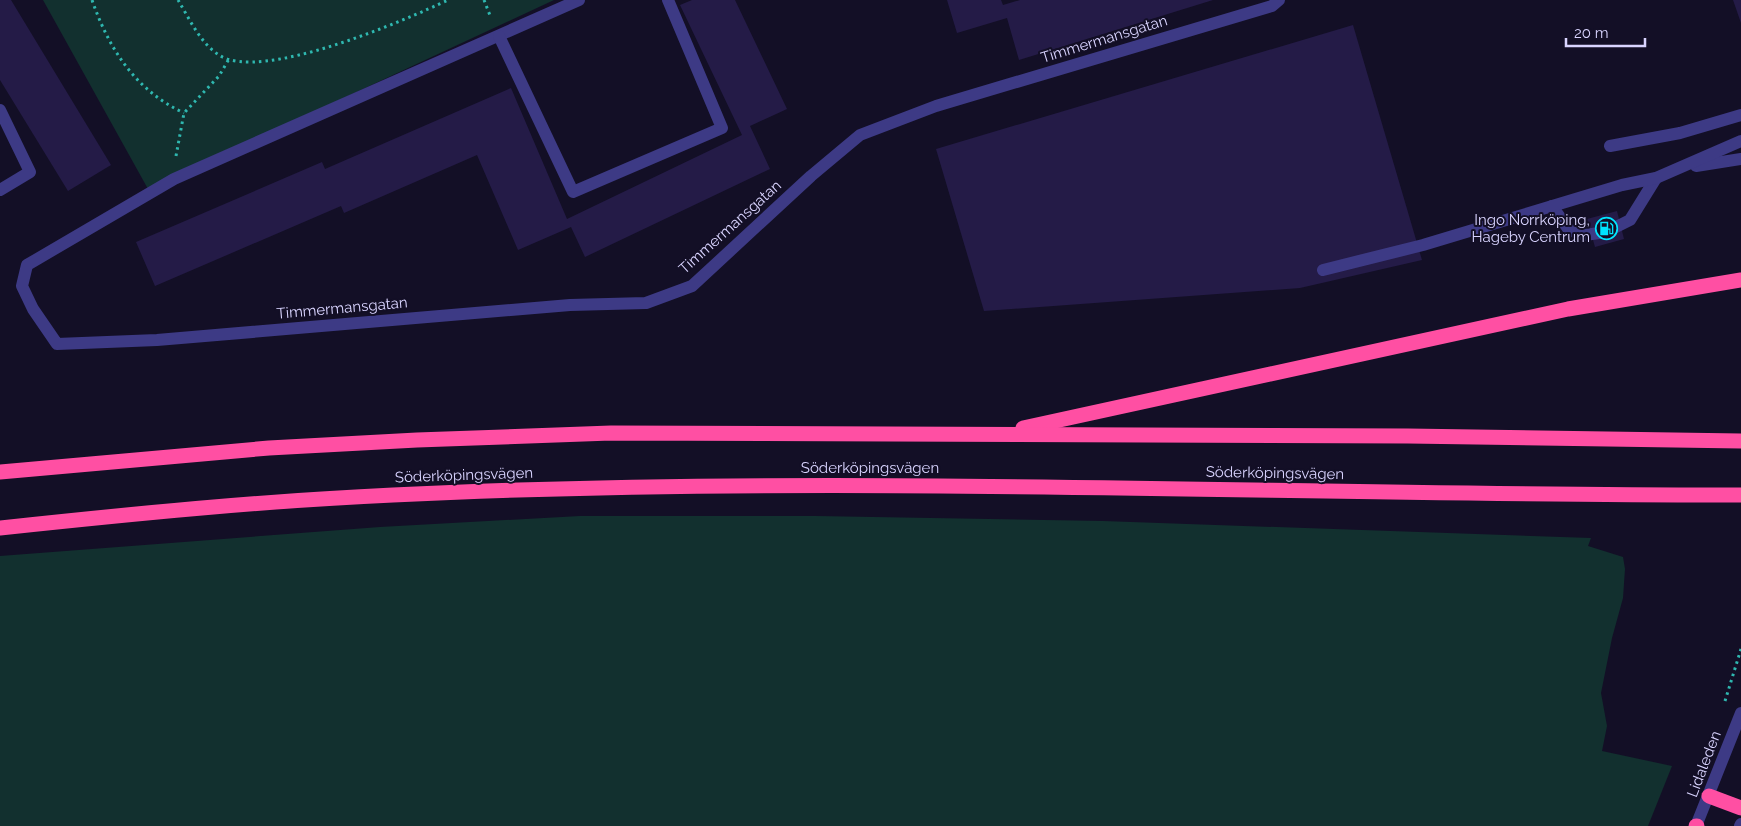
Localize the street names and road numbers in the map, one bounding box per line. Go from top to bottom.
street label: Timmermansgatan [1039,11,1169,67]
street label: Timmermansgatan [675,176,785,278]
street label: Timmermansgatan [276,293,408,323]
street label: Söderköpingsvägen [801,459,939,477]
street label: Söderköpingsvägen [1206,463,1344,483]
street label: Söderköpingsvägen [395,464,533,486]
street label: Lidaleden [1683,728,1725,800]

